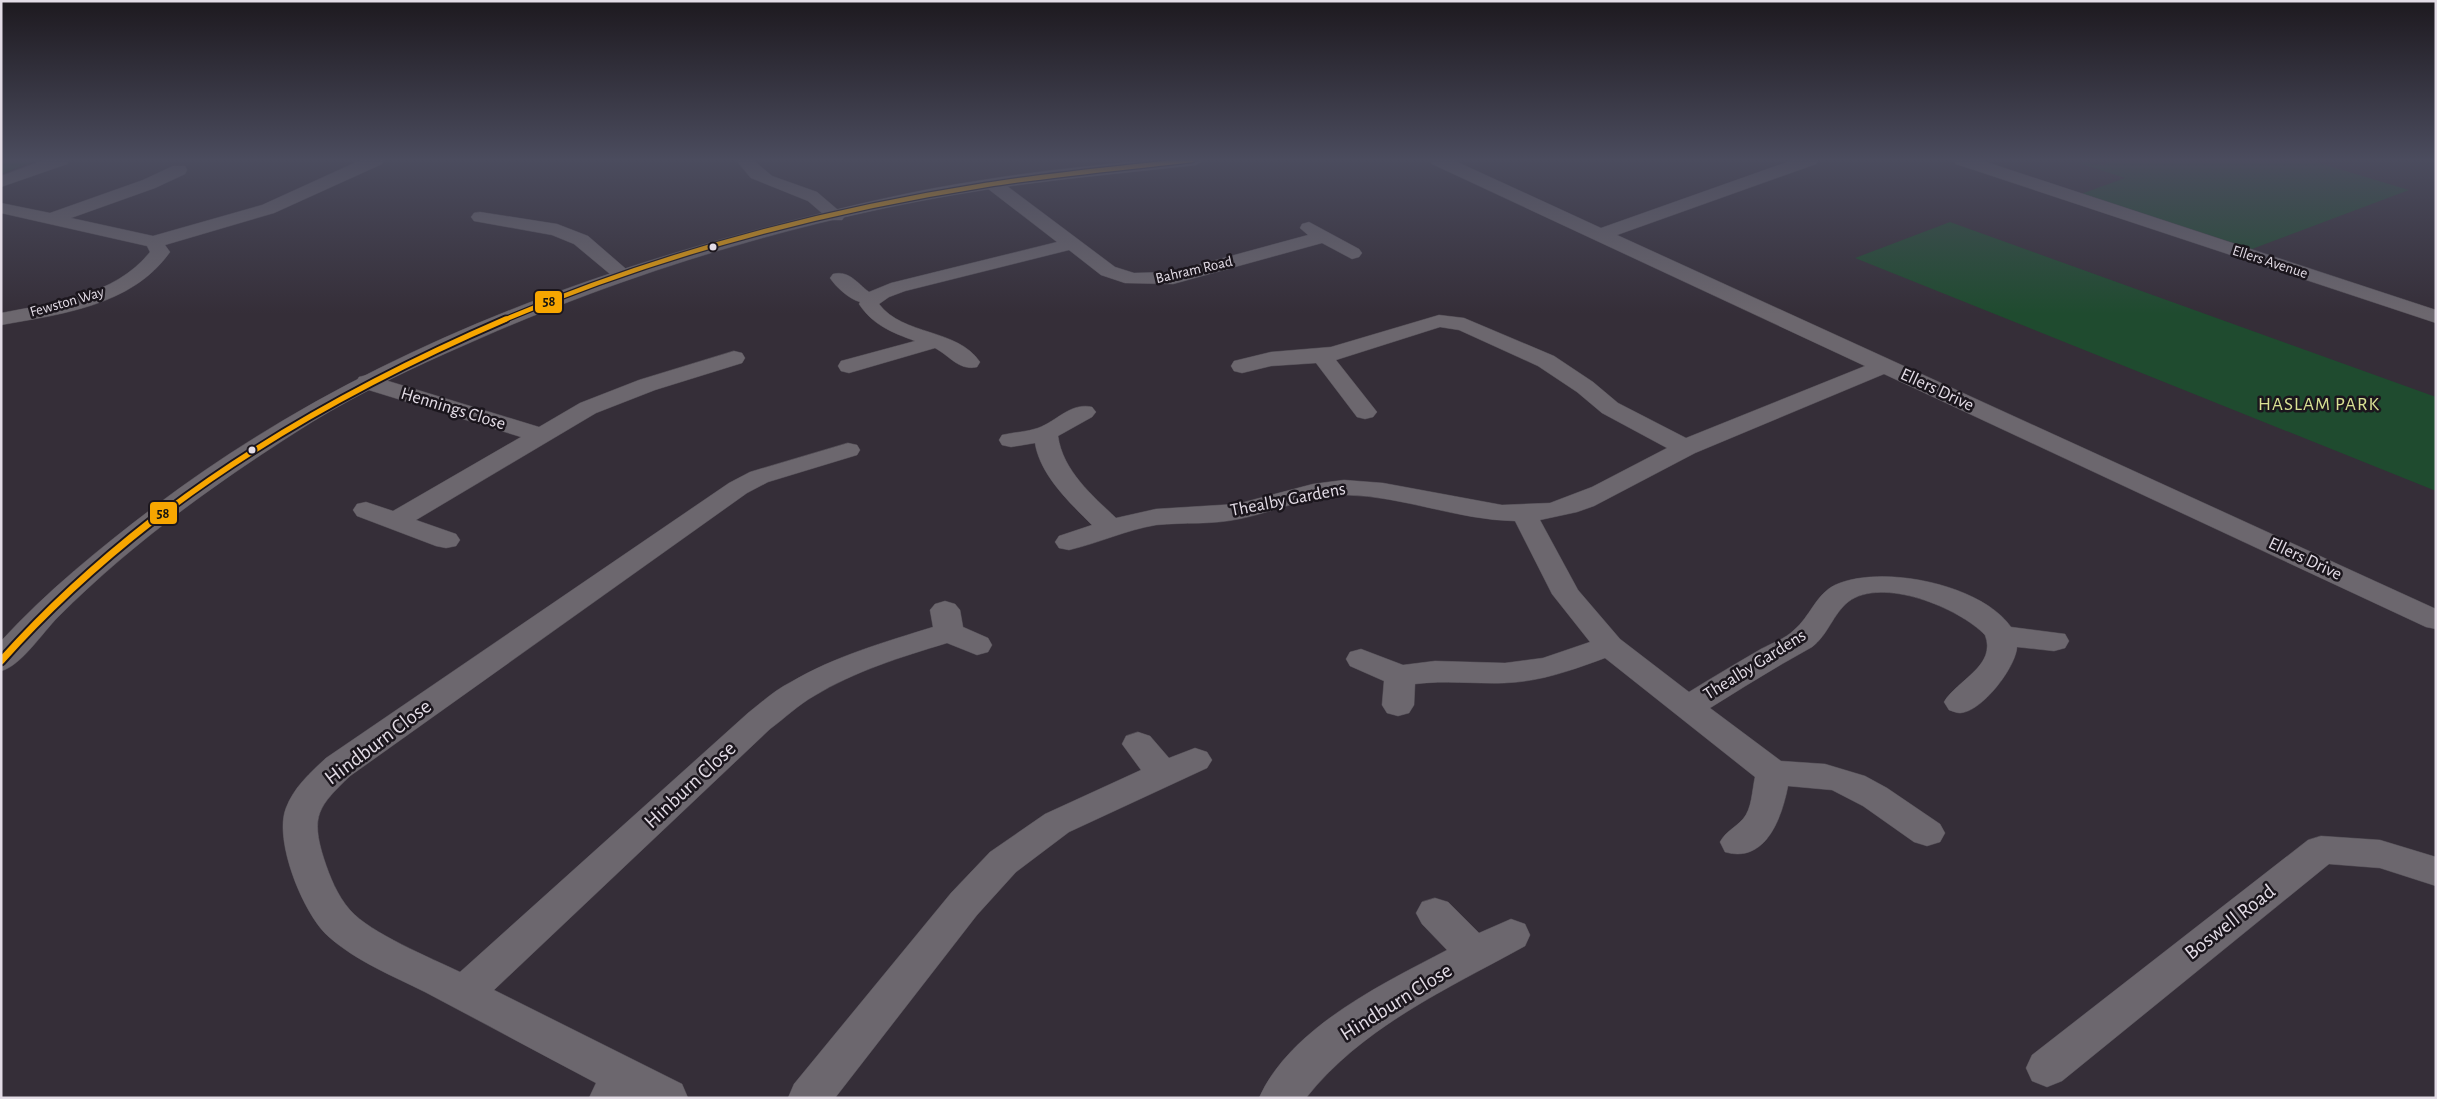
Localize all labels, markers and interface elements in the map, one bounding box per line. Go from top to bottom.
unlabelled marker [708,242,718,252]
street label: Ellers Avenue [2231,243,2310,281]
street label: Bahram Road [1154,254,1234,286]
street label: Fewston Way [28,284,106,320]
line badge: 58 [534,290,563,314]
text: 58 [543,295,556,309]
street label: Ellers Drive [1898,365,1976,415]
street label: Hennings Close [399,385,507,433]
district label: HASLAM PARK [2258,395,2380,414]
unlabelled marker [247,445,257,455]
street label: Thealby Gardens [1229,480,1347,520]
line badge: 58 [149,501,178,525]
text: 58 [157,507,170,521]
street label: Ellers Drive [2266,534,2344,584]
street label: Thealby Gardens [1701,626,1809,704]
street label: Hindburn Close [321,695,435,789]
street label: Hinburn Close [640,738,740,832]
street label: Boswell Road [2181,880,2279,964]
street label: Hindburn Close [1336,959,1456,1045]

